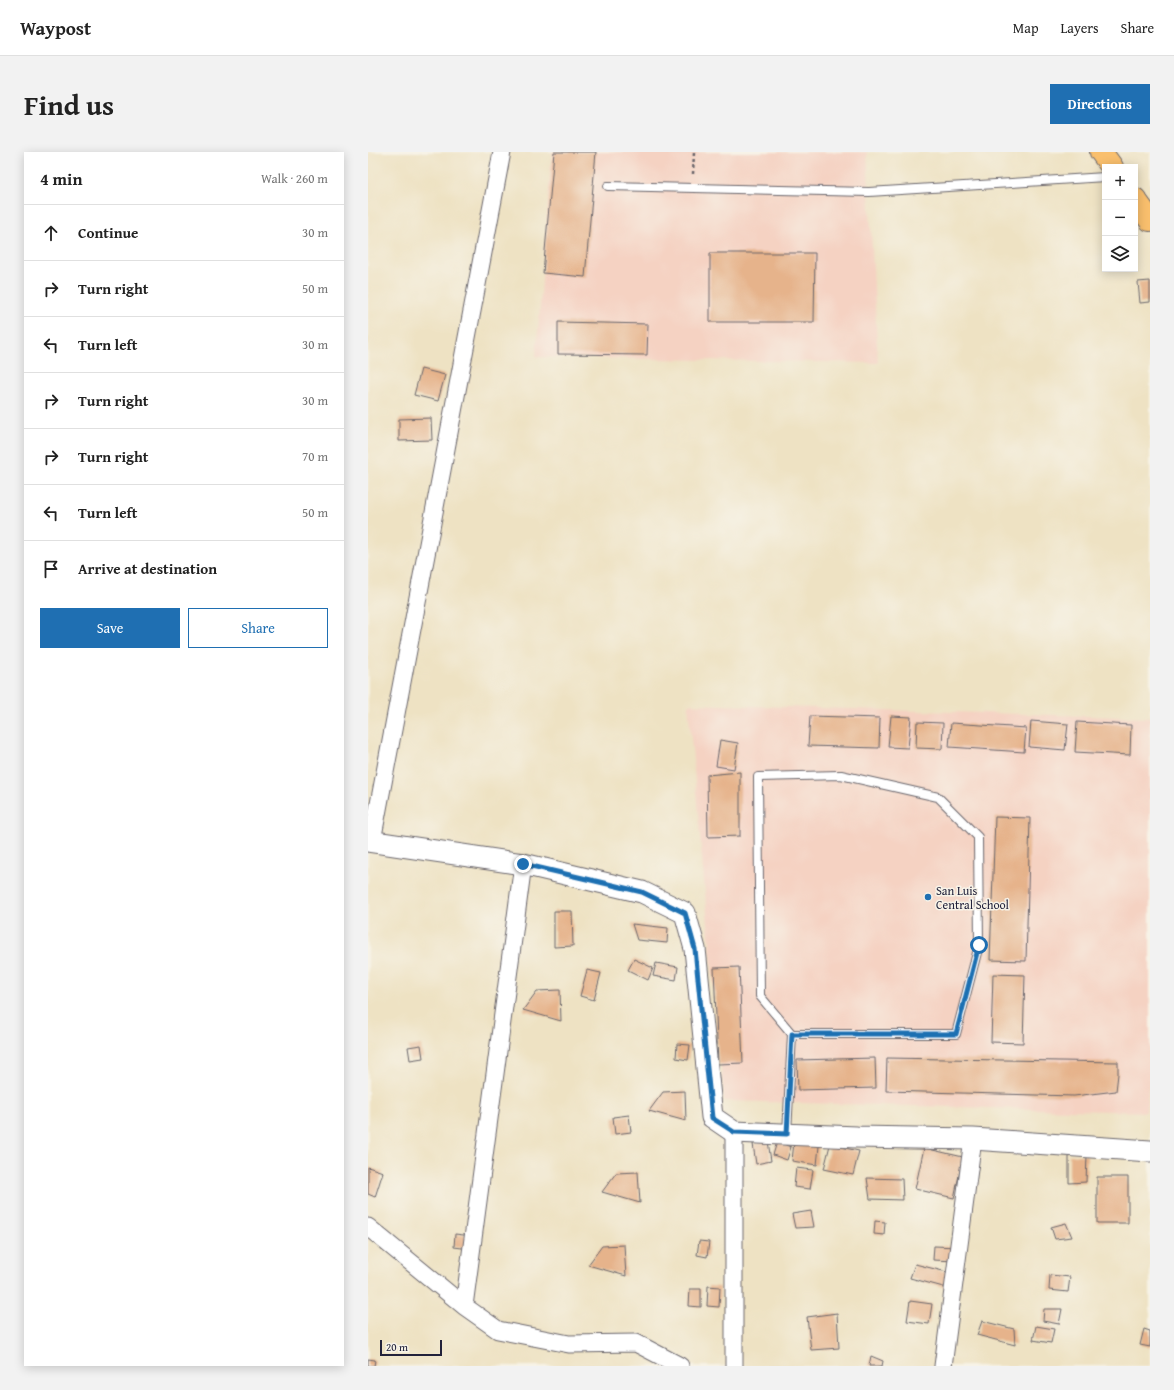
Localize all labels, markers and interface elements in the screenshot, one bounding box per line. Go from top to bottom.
text: Waypost [20,14,91,42]
text: Map [1013,18,1039,38]
text: Layers [1061,18,1099,38]
text: Share [1121,18,1154,38]
text: Find us [24,84,114,125]
button: Directions [1050,84,1150,124]
map controls [1102,164,1138,272]
button: + [1102,164,1138,200]
text: 4 min [40,166,82,191]
text: Walk · 260 m [261,169,328,188]
button: − [1102,200,1138,236]
icon: ahead [40,222,62,244]
text: Continue [78,222,139,243]
text: 30 m [302,223,328,242]
button: layers [1102,236,1138,272]
icon: right [40,278,62,300]
text: Turn right [78,278,149,299]
text: 50 m [302,279,328,298]
icon: left [40,334,62,356]
text: Turn left [78,334,137,355]
text: 30 m [302,335,328,354]
icon: right [40,390,62,412]
text: Turn right [78,390,149,411]
text: 30 m [302,391,328,410]
icon: right [40,446,62,468]
text: Turn right [78,446,149,467]
text: 70 m [302,447,328,466]
icon: left [40,502,62,524]
text: Turn left [78,502,137,523]
text: 50 m [302,503,328,522]
icon: arrive [40,558,62,580]
text: Arrive at destination [78,558,217,579]
button: Save [40,608,180,648]
button: Share [188,608,328,648]
route end [514,855,532,873]
place label: San Luis Central School [936,882,1010,913]
marker: San Luis Central School [923,892,933,902]
route start [970,936,988,954]
scale bar [380,1338,442,1357]
text: 20 m [386,1339,408,1355]

